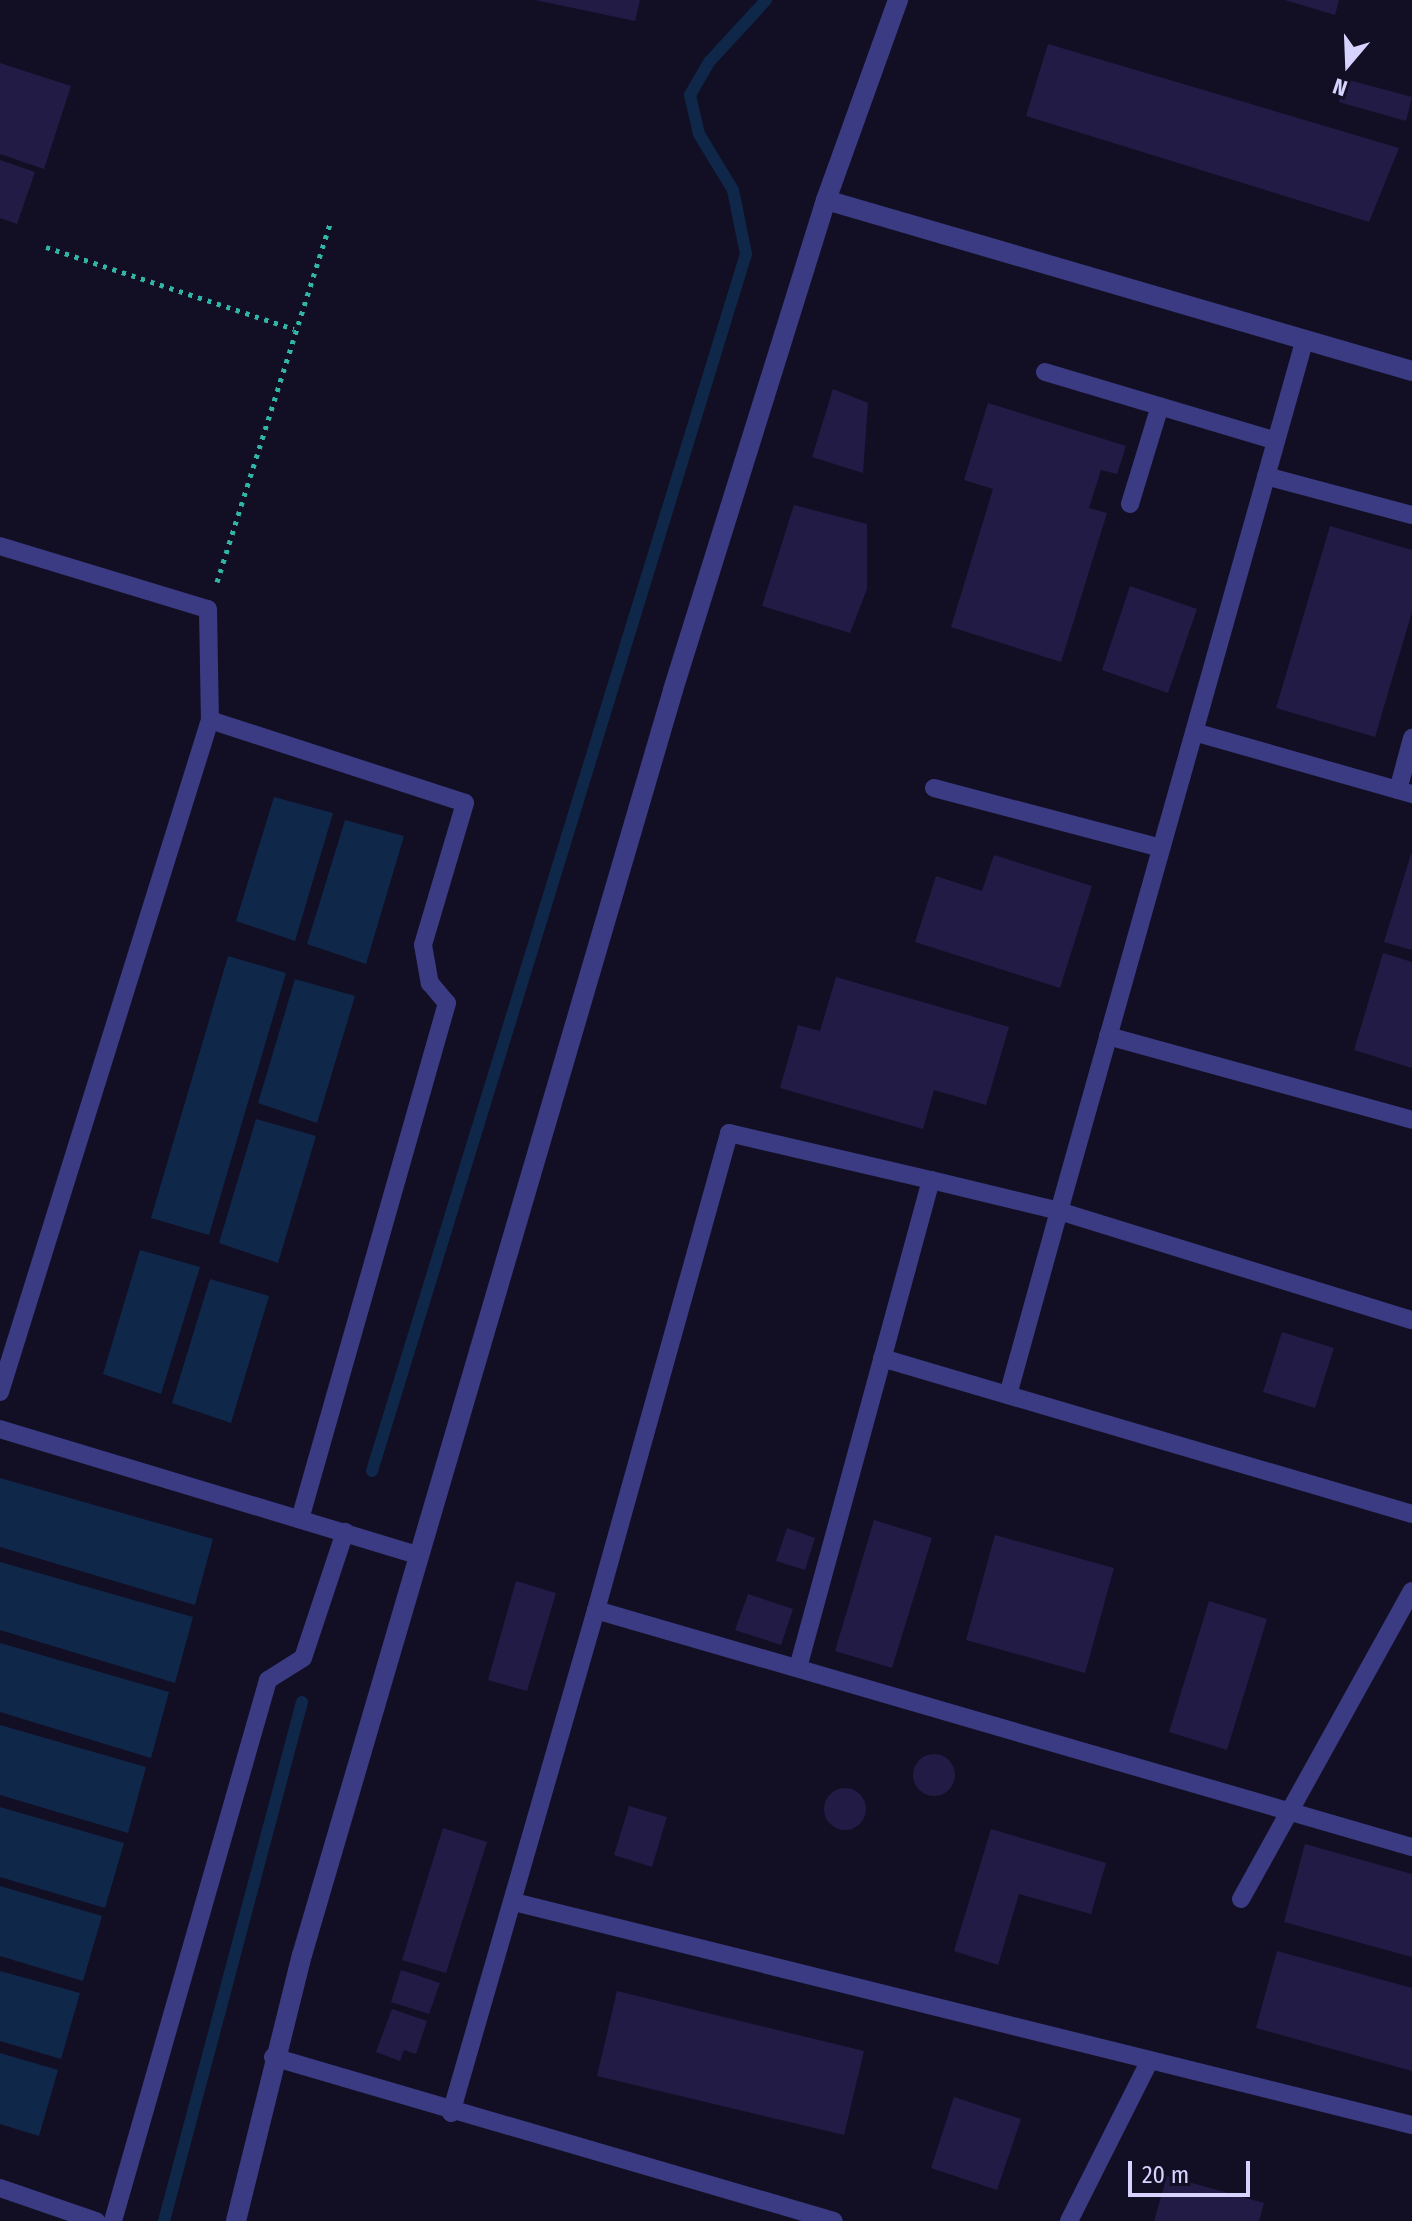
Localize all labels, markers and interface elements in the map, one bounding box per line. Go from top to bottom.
north arrow [1308,24,1388,104]
text: N [1329,72,1351,102]
scale bar [1132,2145,1254,2195]
text: 20 m [1142,2161,1189,2189]

